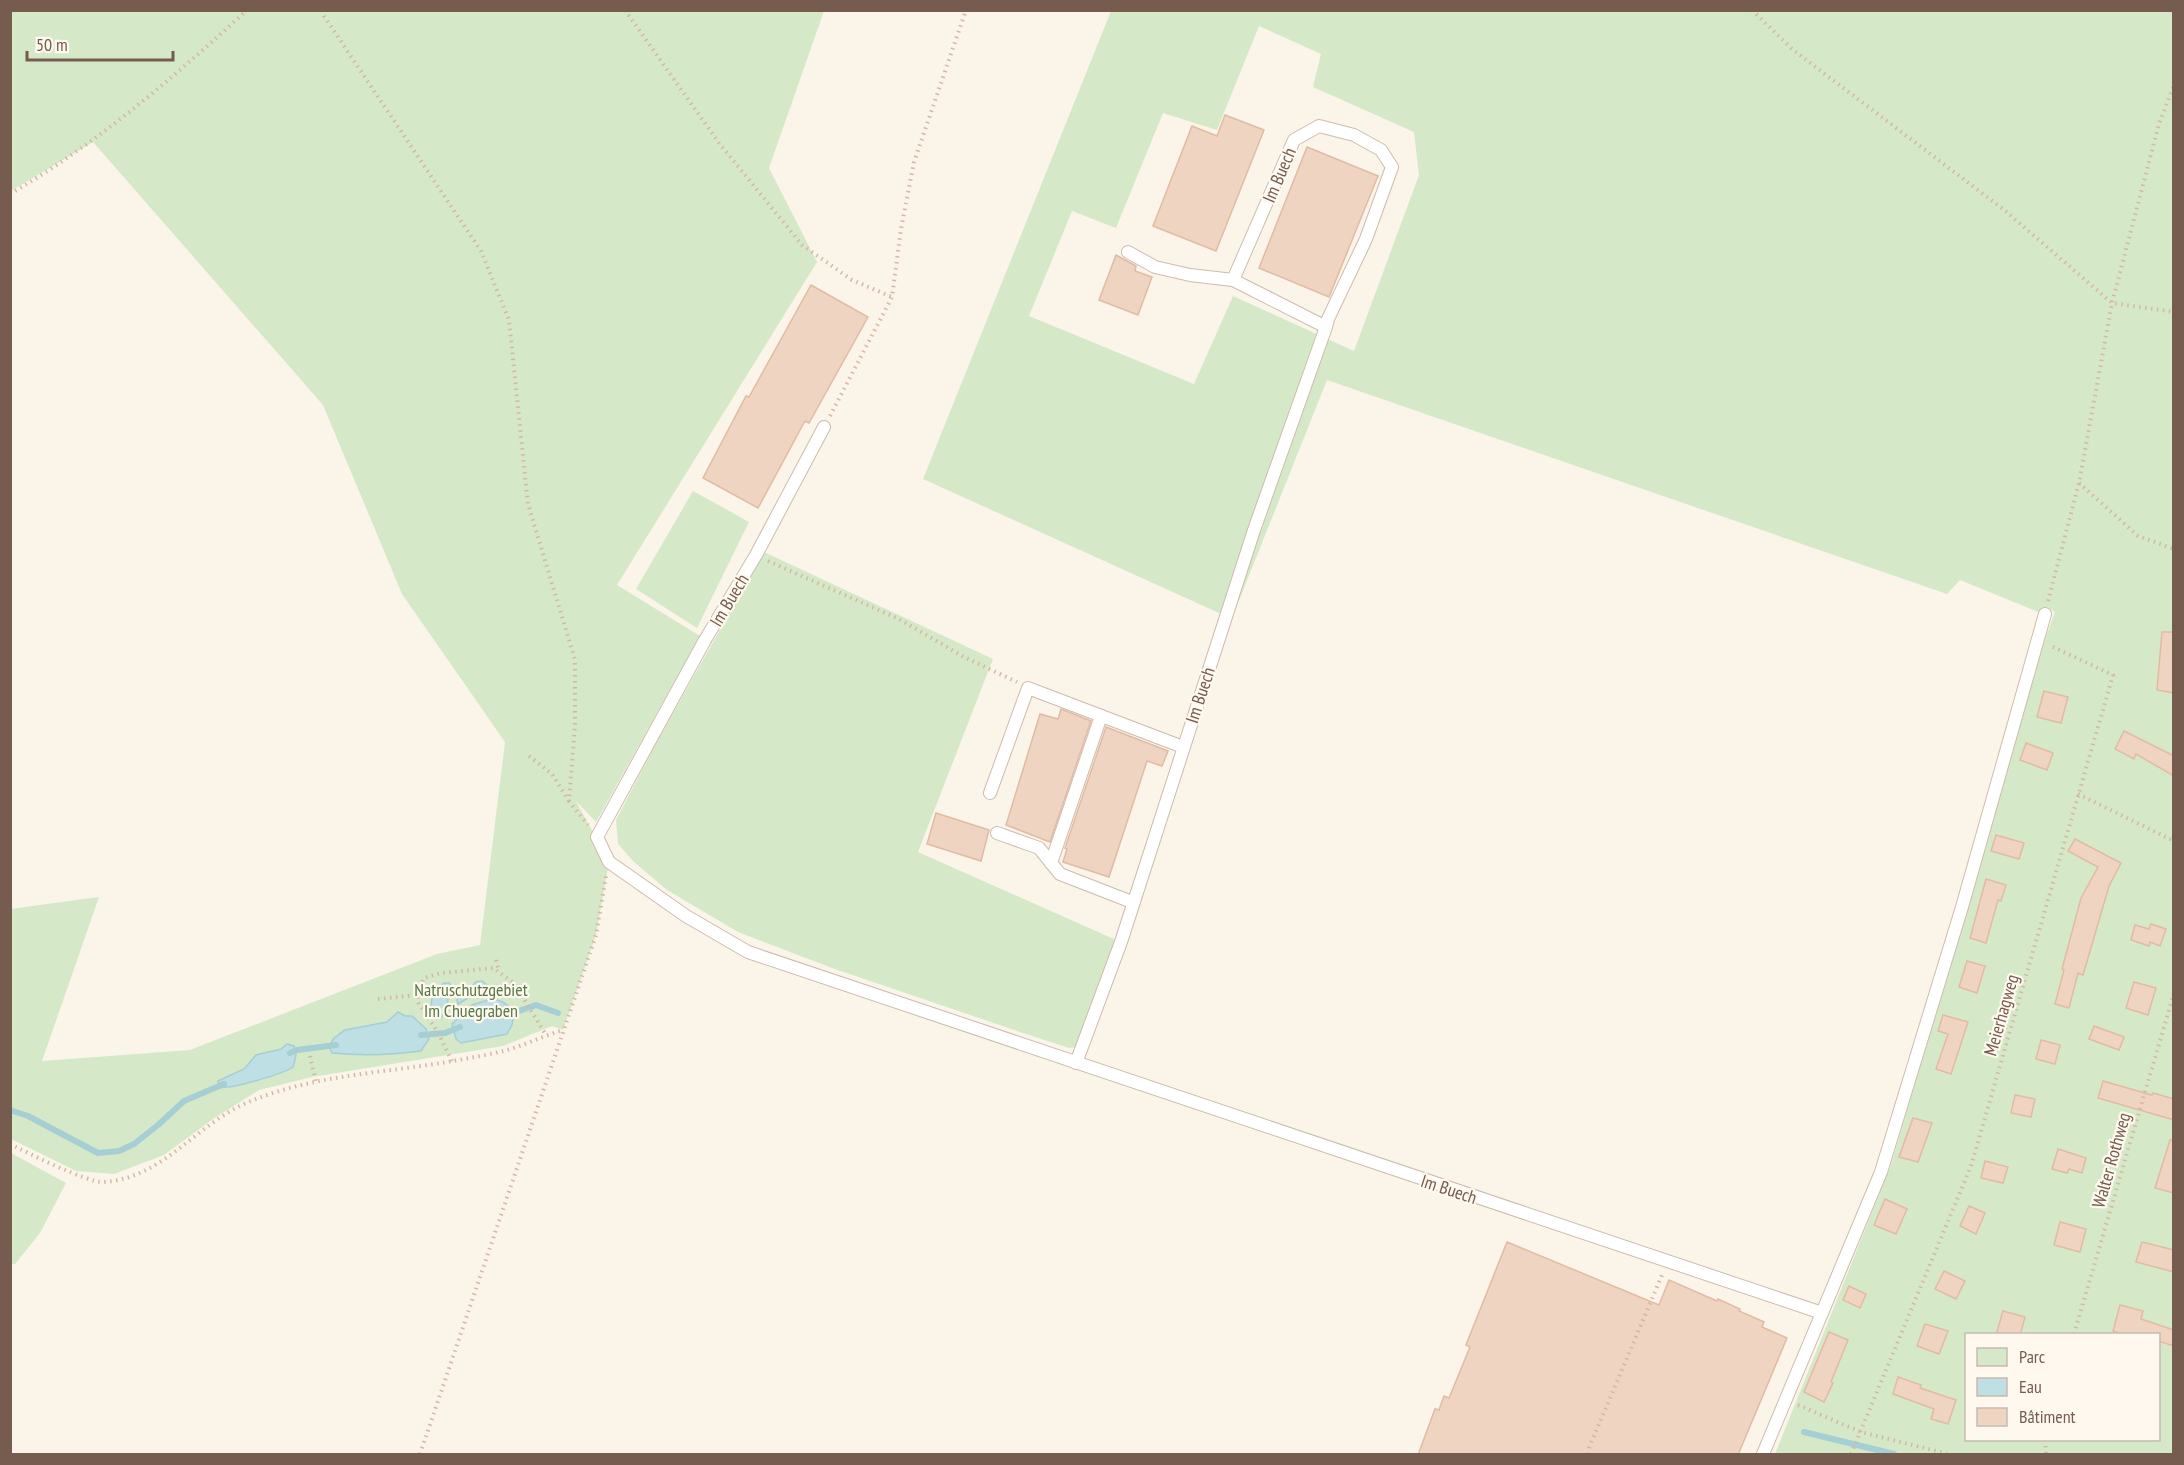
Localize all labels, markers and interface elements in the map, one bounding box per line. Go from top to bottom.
scale bar [27,24,172,62]
text: 50 m [36,33,68,56]
street label: Im Buech [1257,144,1301,206]
street label: Im Buech [704,569,754,631]
street label: Im Buech [1180,664,1220,726]
street label: Meierhagweg [1978,972,2024,1058]
park label: Natruschutzgebiet Im Chuegraben [414,978,528,1022]
street label: Walter Rothweg [2086,1110,2136,1210]
street label: Im Buech [1418,1169,1480,1209]
legend [1965,1333,2160,1441]
text: Parc [2019,1345,2046,1368]
text: Eau [2019,1375,2042,1398]
text: Bâtiment [2019,1405,2076,1428]

